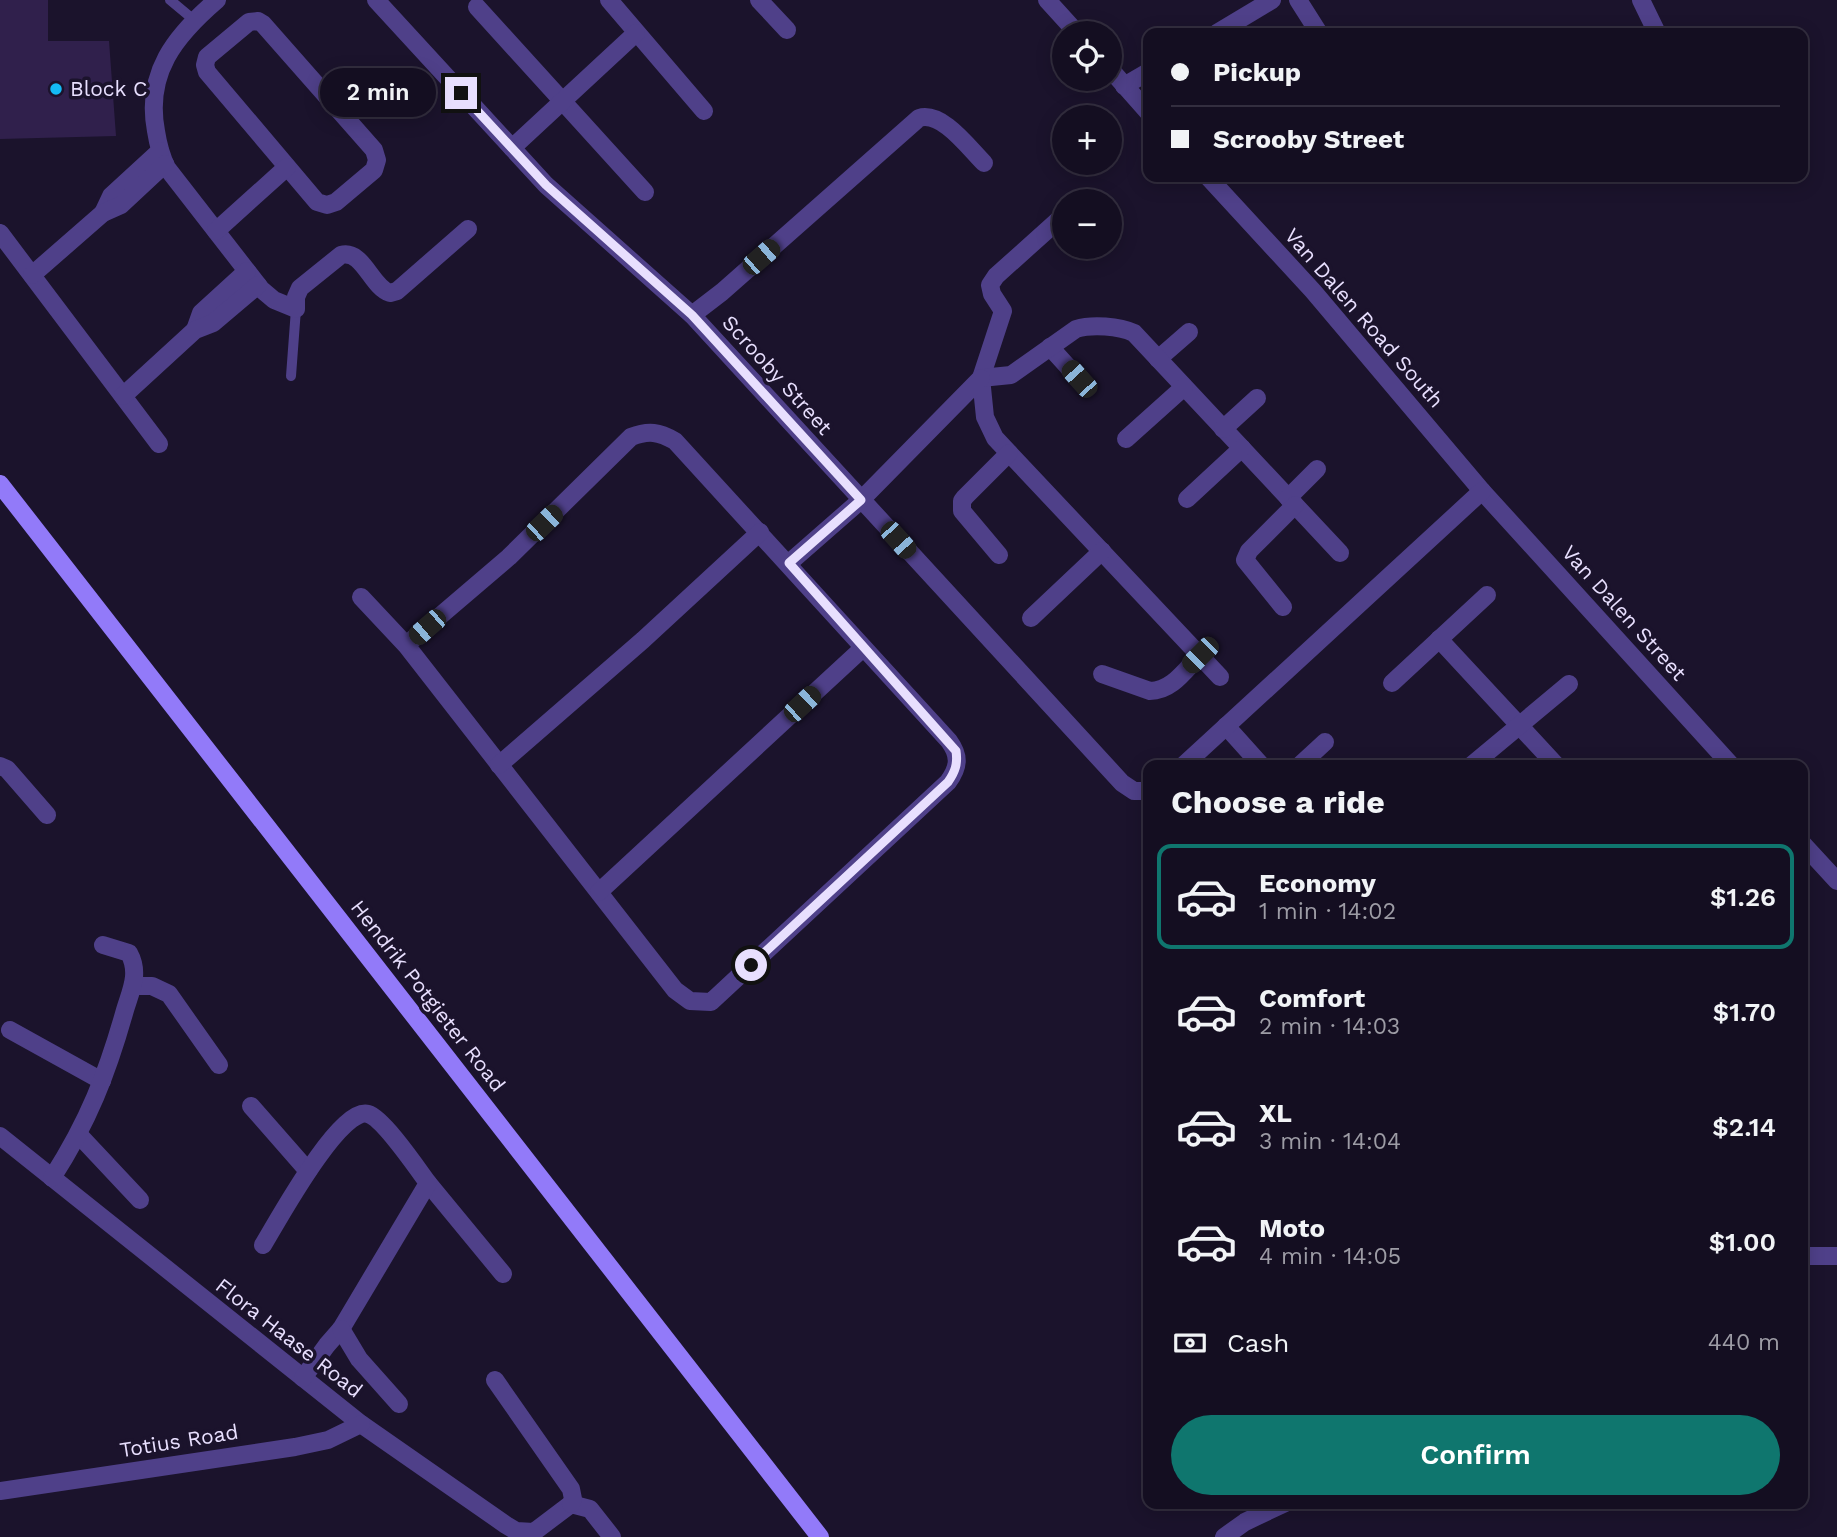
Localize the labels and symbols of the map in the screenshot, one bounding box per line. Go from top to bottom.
callout: 2 min [321,68,436,118]
place label: Block C [70,76,148,101]
route end [445,77,477,109]
marker: Block C [48,81,64,97]
street label: Van Dalen Road South [1280,223,1449,412]
car [739,235,784,279]
street label: Scrooby Street [717,310,838,440]
car [1058,356,1101,402]
car [522,501,567,545]
car [877,517,920,563]
street label: Van Dalen Street [1557,540,1692,686]
car [405,605,450,649]
car [1178,633,1223,677]
car [780,682,825,726]
street label: Hendrik Potgieter Road [346,895,511,1096]
route start [735,949,767,981]
street label: Flora Haase Road [211,1273,368,1403]
street label: Totius Road [118,1419,240,1462]

